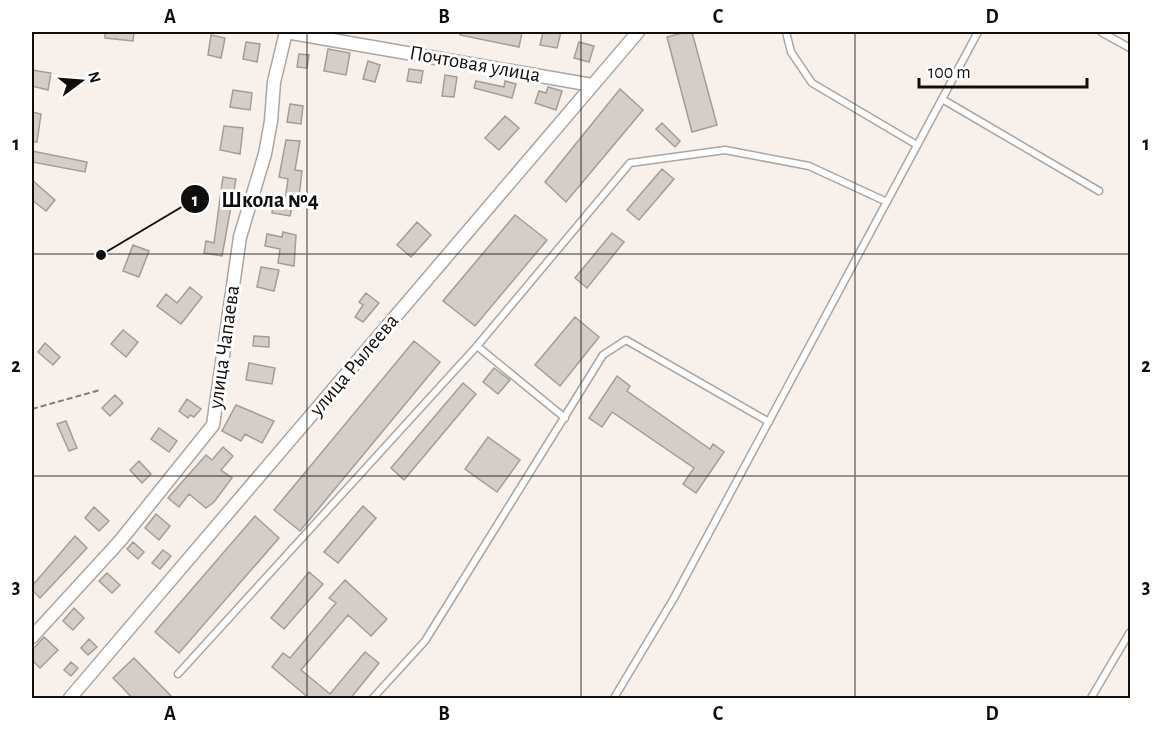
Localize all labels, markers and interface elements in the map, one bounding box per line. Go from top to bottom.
text: A [164,7,176,27]
text: B [438,7,450,27]
text: C [713,7,724,27]
text: D [985,7,999,27]
street label: Почтовая улица [408,42,543,86]
north arrow [51,51,111,111]
scale bar [919,51,1087,89]
text: 100 m [928,64,971,82]
text: N [85,70,104,85]
text: 1 [12,134,20,154]
text: 1 [1142,134,1150,154]
callout: Школа №4 [180,179,331,219]
text: Школа №4 [221,189,319,211]
text: 1 [192,192,198,210]
street label: улица Чапаева [205,284,243,411]
street label: улица Рылеева [305,310,403,421]
text: 2 [11,356,21,376]
text: 2 [1141,356,1151,376]
text: 3 [12,577,20,597]
text: 3 [1142,577,1150,597]
text: A [164,704,176,724]
text: B [438,704,450,724]
text: C [713,704,724,724]
text: D [985,704,999,724]

